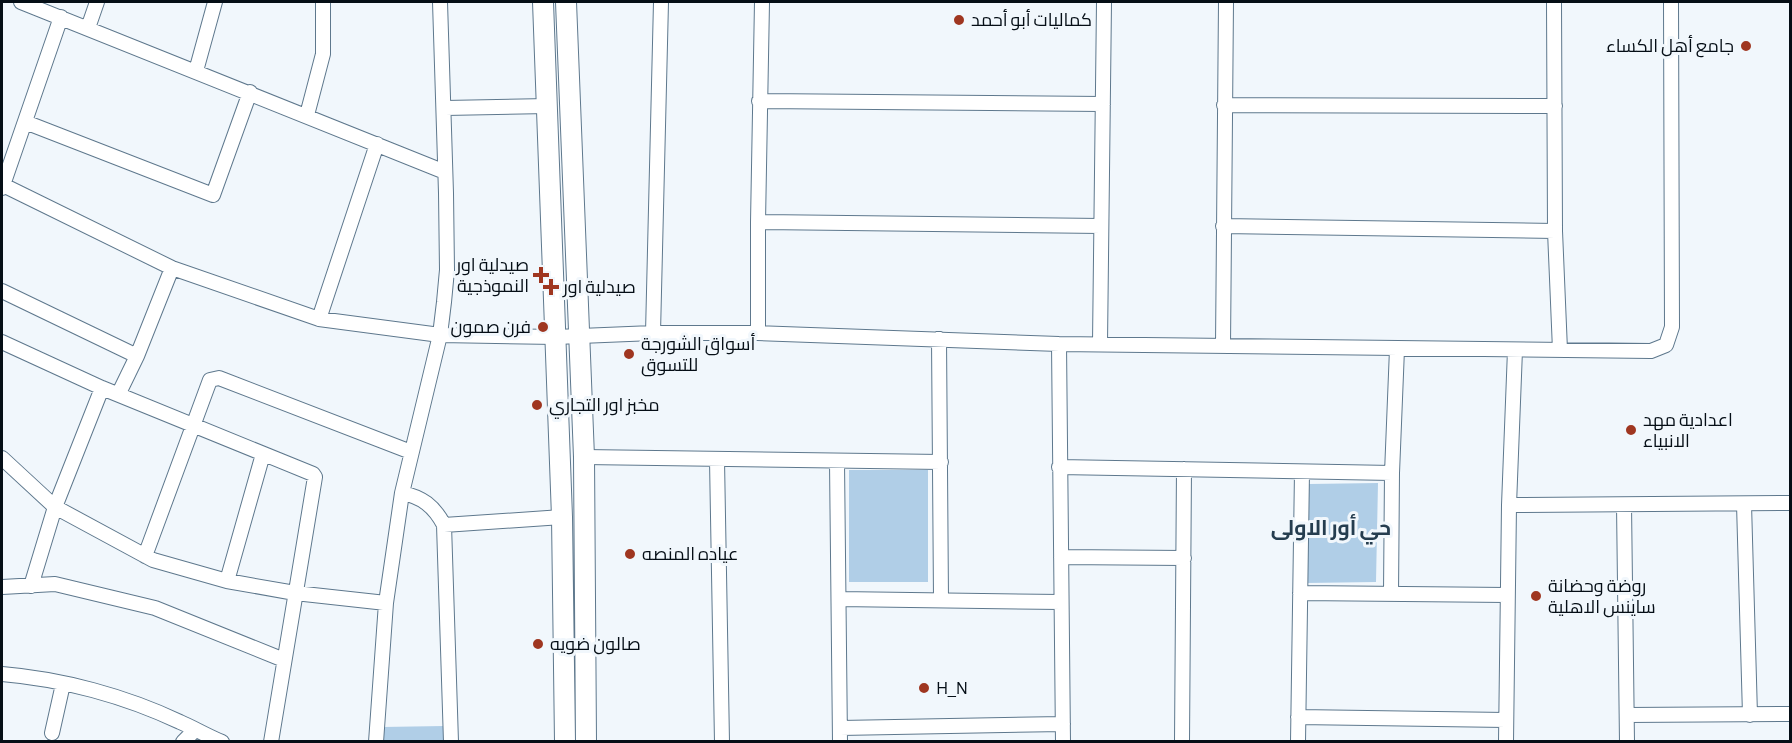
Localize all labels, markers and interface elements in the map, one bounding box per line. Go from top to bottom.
place label: كماليات أبو أحمد [971,9,1092,31]
marker: كماليات أبو أحمد [952,13,966,27]
place label: جامع أهل الكساء [1606,35,1734,58]
marker: جامع أهل الكساء [1739,39,1753,53]
place label: صيدلية اور النموذجية [455,257,529,297]
marker: صيدلية اور النموذجية [534,268,548,282]
place label: صيدلية اور [562,279,636,298]
marker: صيدلية اور [544,280,558,294]
place label: فرن صمون [450,319,531,338]
marker: فرن صمون [536,320,550,334]
place label: أسواق الشورجة للتسوق [641,333,755,377]
marker: أسواق الشورجة للتسوق [622,347,636,361]
place label: مخبز اور التجاري [549,397,660,419]
marker: مخبز اور التجاري [530,398,544,412]
place label: اعدادية مهد الانبياء [1643,412,1733,451]
marker: اعدادية مهد الانبياء [1624,423,1638,437]
district label: حي أور الاولى [1271,514,1391,545]
place label: عياده المنصه [642,546,738,564]
marker: عياده المنصه [623,547,637,561]
place label: روضة وحضانة ساينس الاهلية [1548,578,1656,618]
marker: روضة وحضانة ساينس الاهلية [1529,589,1543,603]
place label: صالون ضويه [550,636,641,655]
marker: صالون ضويه [531,637,545,651]
place label: H_N [936,680,968,698]
marker: H_N [917,681,931,695]

